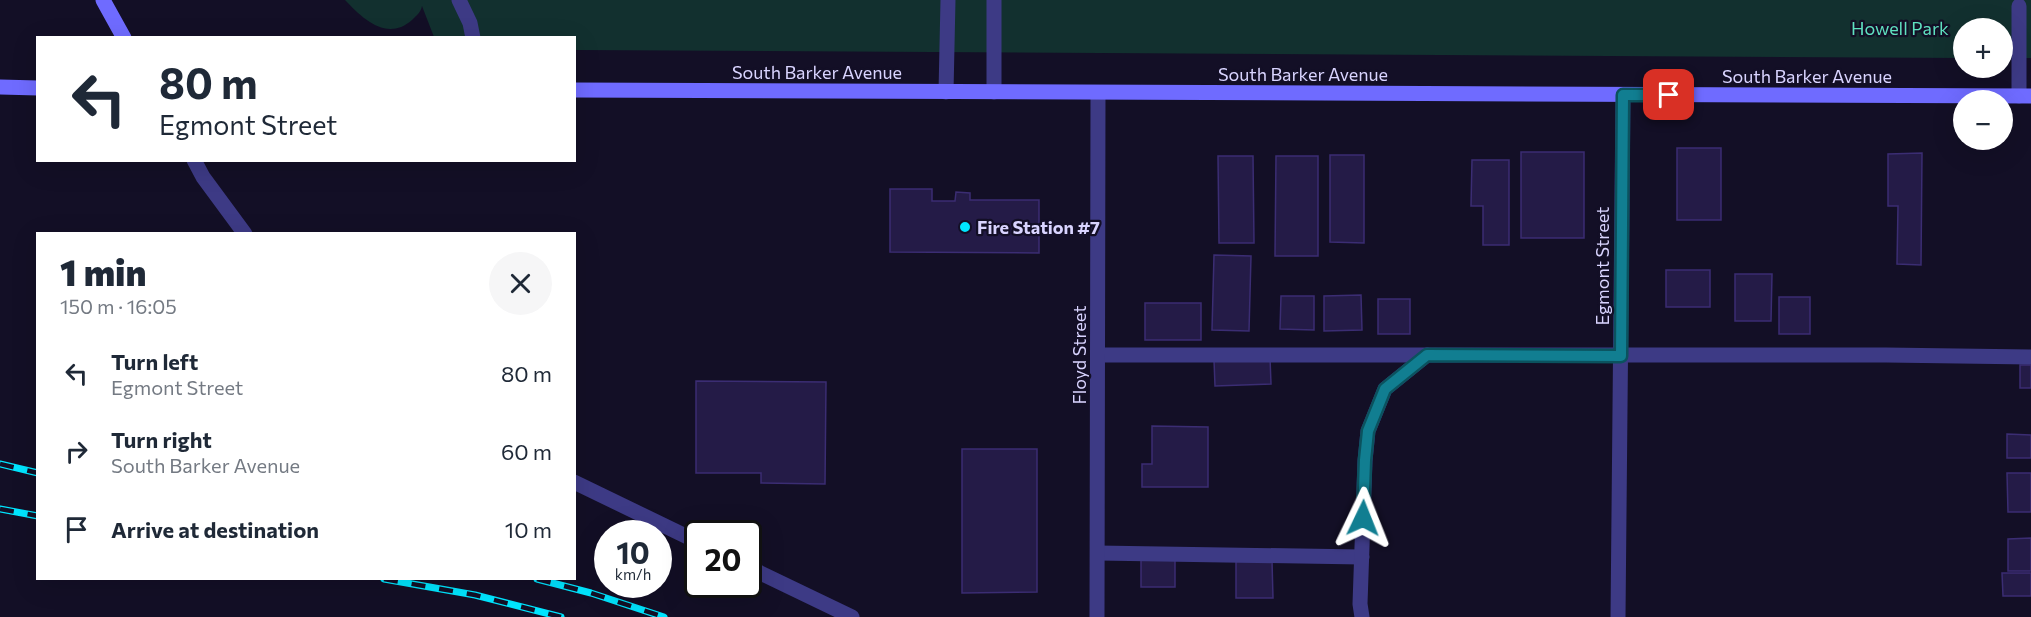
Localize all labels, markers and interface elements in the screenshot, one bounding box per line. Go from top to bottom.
park label: Howell Park [1851,17,1949,39]
map controls [1953,18,2013,150]
button: + [1953,18,2013,78]
text: 80 m [159,56,258,108]
icon: left [60,60,138,138]
street label: South Barker Avenue [732,61,902,83]
street label: South Barker Avenue [1218,63,1388,85]
street label: South Barker Avenue [1722,65,1892,87]
pin [1643,69,1694,120]
icon: arrive [1652,78,1685,111]
button: − [1953,90,2013,150]
text: Egmont Street [159,108,337,141]
street label: Egmont Street [1591,207,1613,325]
place label: Fire Station #7 [977,216,1100,238]
marker: Fire Station #7 [958,220,972,234]
text: 1 min [60,249,146,293]
button: close [489,252,552,315]
text: 150 m · 16:05 [60,294,177,318]
street label: Floyd Street [1068,305,1090,405]
text: Turn left [111,348,198,375]
icon: left [60,357,93,390]
text: 80 m [501,360,552,387]
text: Egmont Street [111,375,243,399]
text: Turn right [111,426,212,453]
icon: right [60,435,93,468]
text: 60 m [501,438,552,465]
text: South Barker Avenue [111,453,300,477]
position arrow [1331,486,1395,550]
icon: arrive [60,513,93,546]
text: Arrive at destination [111,516,319,543]
text: 10 m [505,516,552,543]
speed limit sign: 20 [684,520,762,598]
text: 10 [616,533,650,570]
text: km/h [615,565,651,583]

